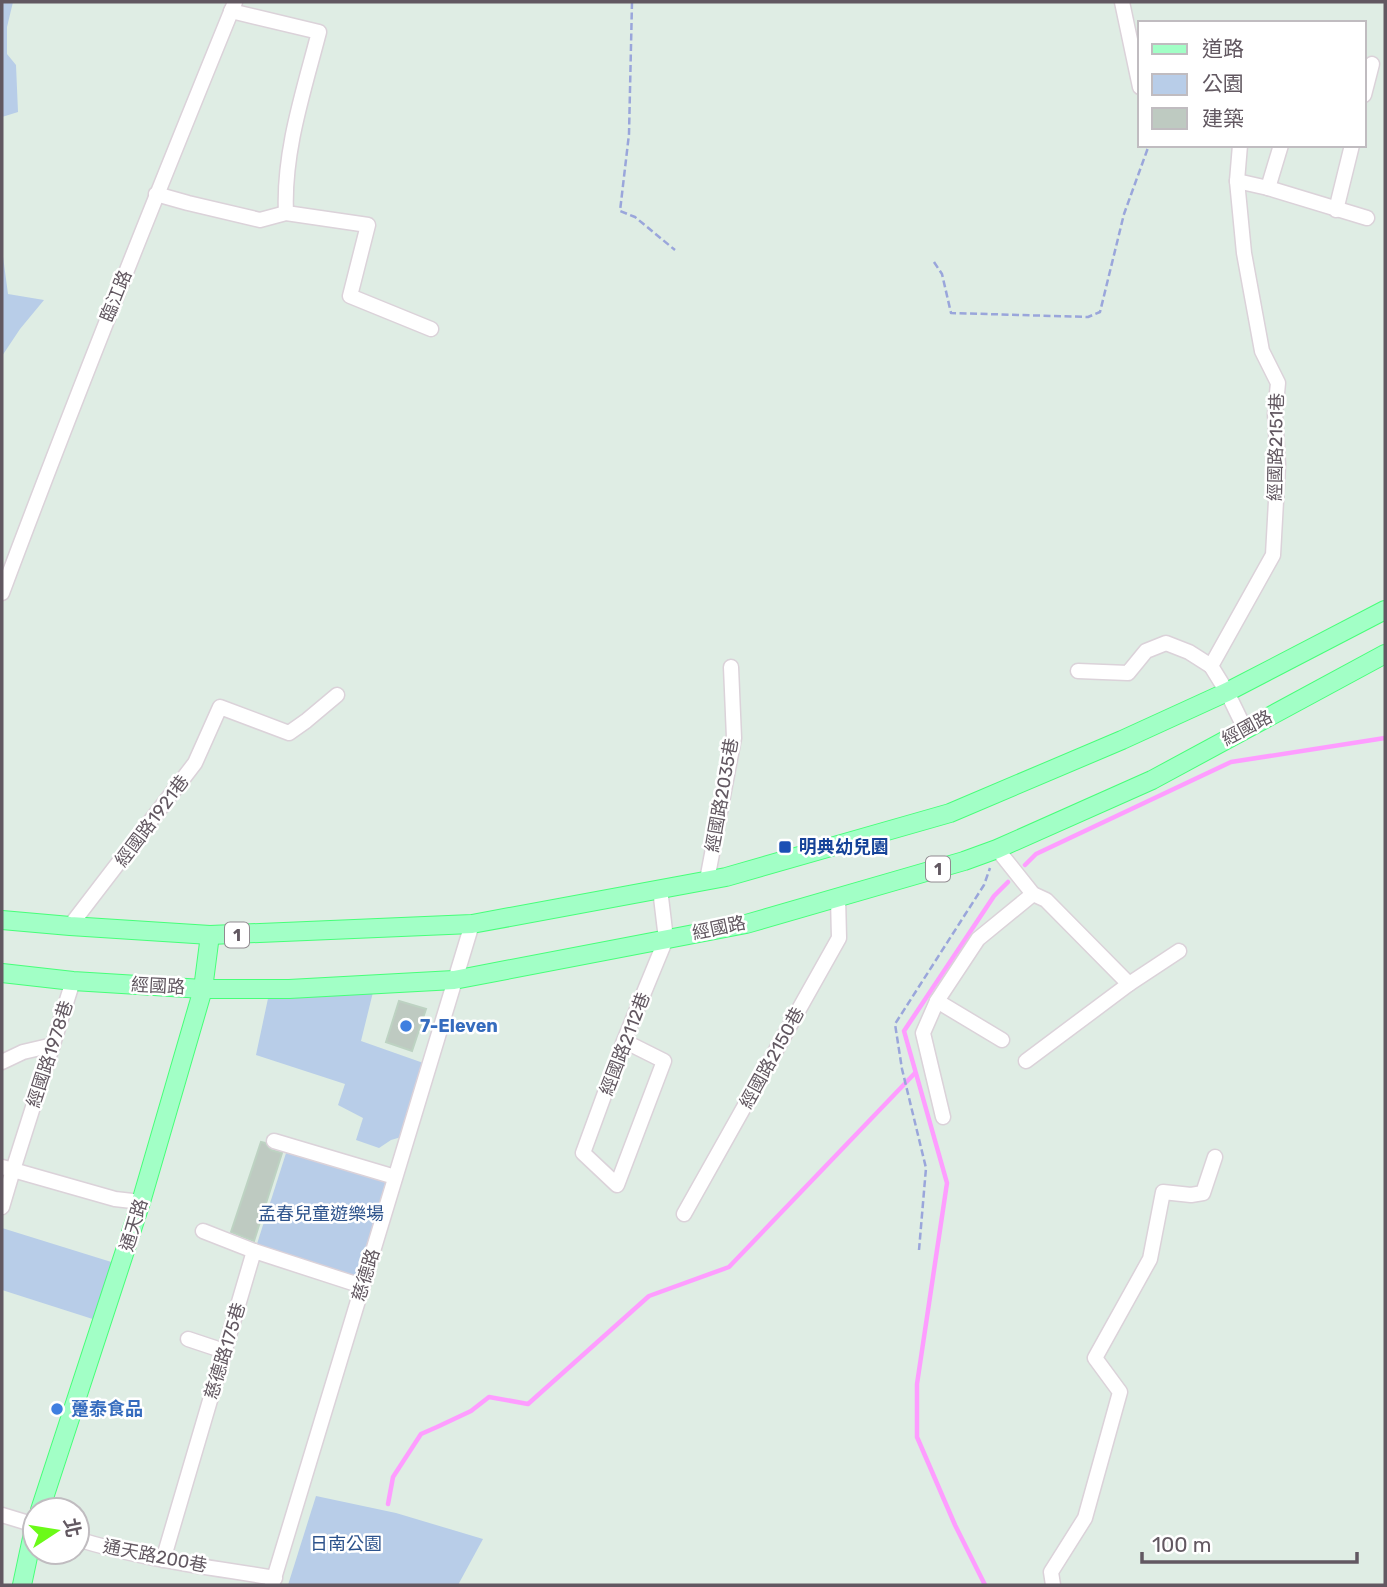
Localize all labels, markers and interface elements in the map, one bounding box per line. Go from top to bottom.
legend [1138,21,1366,147]
text: 道路 [1202,36,1244,61]
text: 公園 [1202,71,1244,96]
text: 建築 [1202,106,1244,131]
street label: 臨江路 [96,267,136,325]
street label: 經國路2151巷 [1264,393,1288,501]
street label: 經國路 [1218,706,1276,750]
street label: 經國路2035巷 [701,736,743,854]
street label: 經國路1921巷 [111,771,193,871]
place label: 明典幼兒園 [799,836,889,858]
marker: 明典幼兒園 [777,839,793,855]
road number: 1 [926,856,950,882]
street label: 經國路 [690,912,748,944]
road number: 1 [225,923,249,948]
street label: 經國路 [130,974,186,998]
street label: 經國路2112巷 [595,989,655,1099]
street label: 經國路1978巷 [22,998,78,1110]
street label: 經國路2150巷 [735,1004,809,1112]
place label: 7-Eleven [420,1015,498,1037]
marker: 7-Eleven [398,1018,414,1034]
street label: 通天路 [116,1196,152,1254]
park label: 孟春兒童遊樂場 [258,1203,384,1225]
street label: 慈德路 [348,1246,384,1304]
street label: 慈德路175巷 [200,1300,250,1402]
place label: 躉泰食品 [71,1398,143,1420]
marker: 躉泰食品 [49,1401,65,1417]
north arrow [21,1496,91,1566]
text: 北 [59,1516,85,1539]
scale bar [1142,1520,1357,1564]
text: 100 m [1152,1532,1211,1557]
park label: 日南公園 [310,1533,382,1555]
street label: 通天路200巷 [101,1535,209,1577]

